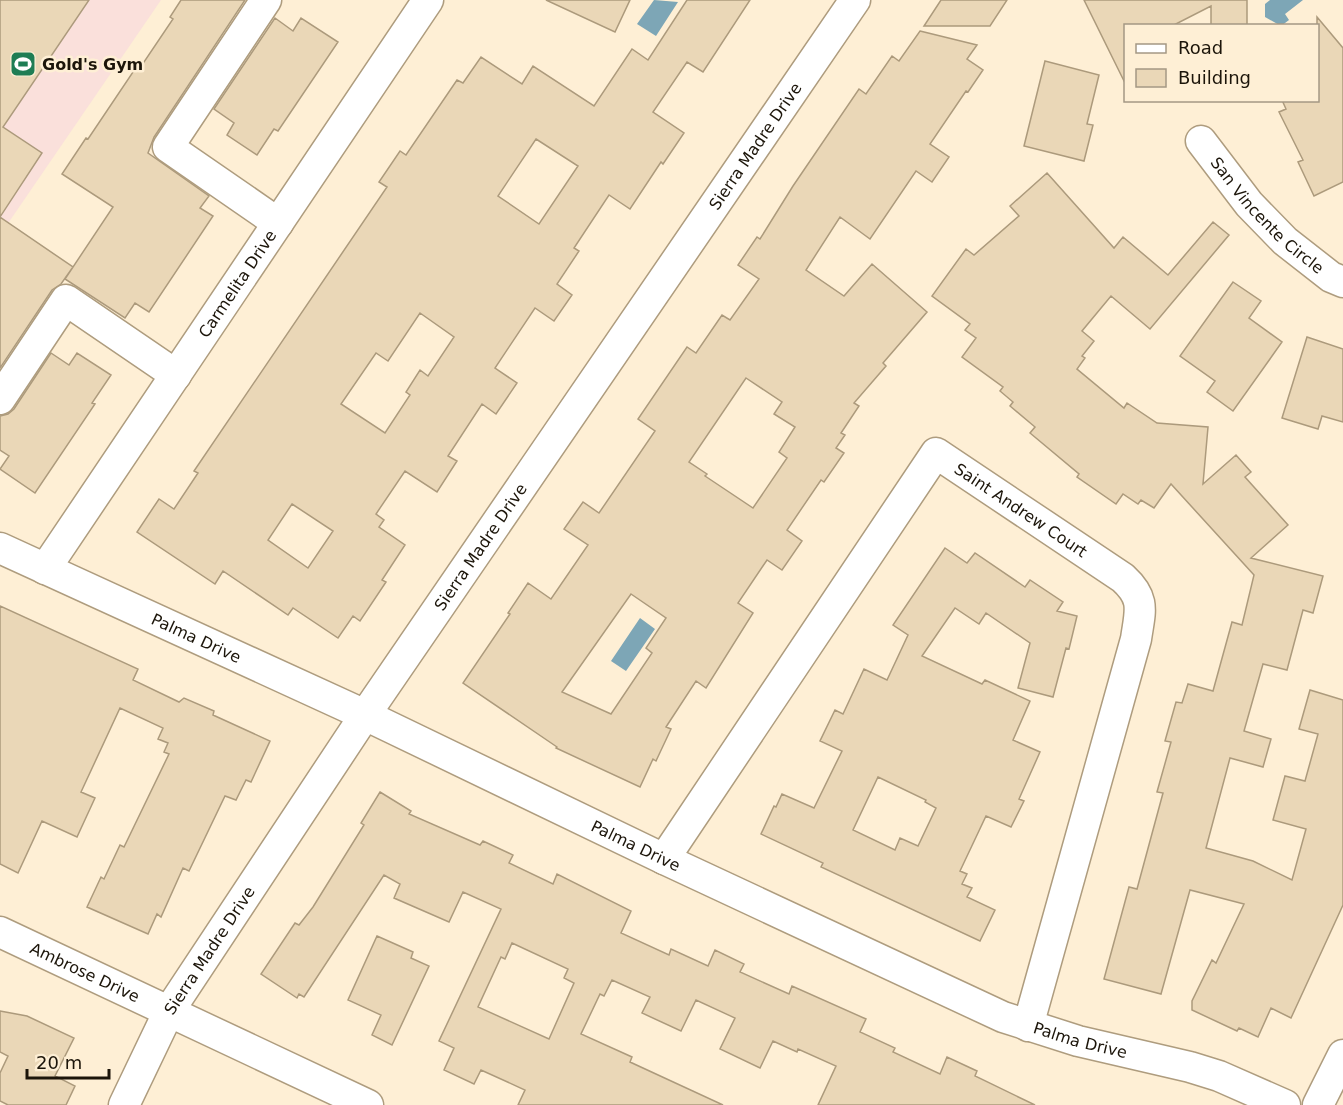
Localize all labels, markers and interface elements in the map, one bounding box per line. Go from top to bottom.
legend [1124,24,1319,102]
text: Road [1178,37,1223,58]
sports icon: Gold's Gym [8,49,38,79]
place label: Gold's Gym [42,55,143,74]
text: Building [1178,67,1251,88]
street label: Sierra Madre Drive [705,79,806,213]
street label: San Vincente Circle [1207,153,1327,278]
street label: Carmelita Drive [195,227,280,341]
street label: Saint Andrew Court [951,459,1091,561]
street label: Sierra Madre Drive [430,480,531,614]
street label: Palma Drive [148,610,244,667]
street label: Palma Drive [588,816,683,875]
street label: Sierra Madre Drive [160,883,259,1018]
street label: Ambrose Drive [27,939,143,1006]
street label: Palma Drive [1031,1018,1129,1062]
scale bar [27,1042,110,1080]
text: 20 m [36,1052,82,1073]

